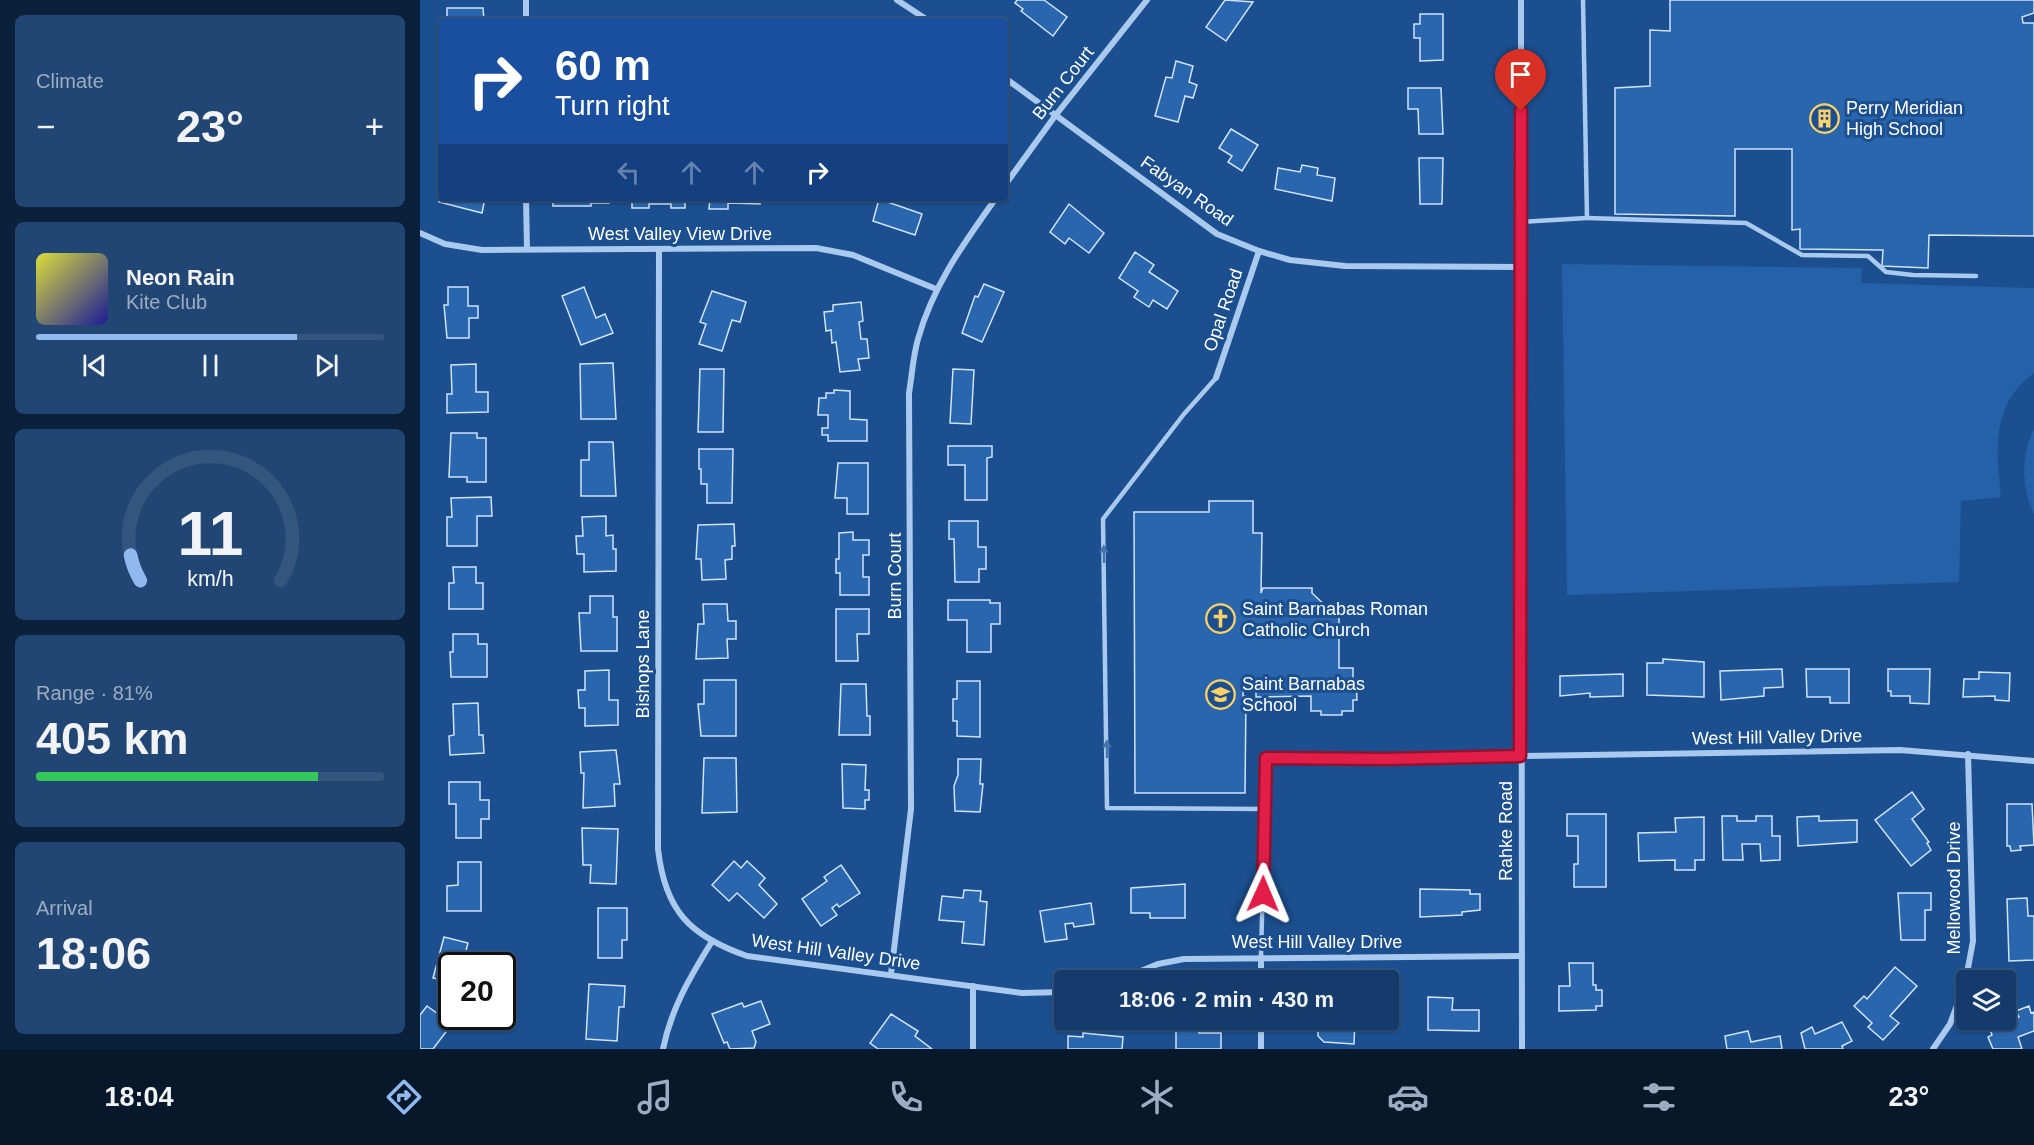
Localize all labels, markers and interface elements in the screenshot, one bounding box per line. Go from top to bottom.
icon: right [456,42,534,120]
text: 60 m [555,42,651,89]
street label: Burn Court [1028,43,1098,123]
pin [1495,49,1546,111]
icon: arrive [1504,58,1537,91]
text: Climate [36,70,104,92]
text: Turn right [555,91,670,121]
place label: Perry Meridian High School [1846,98,1963,139]
text: 23° [176,101,244,152]
building icon: Perry Meridian High School [1809,102,1841,134]
text: − [36,108,55,145]
text: + [365,108,384,145]
street label: Fabyan Road [1137,152,1237,230]
icon: left [612,156,645,189]
icon: ahead [675,156,708,189]
icon: ahead [738,156,771,189]
icon: right [801,156,834,189]
street label: West Valley View Drive [588,224,772,244]
text: Neon Rain [126,265,235,290]
street label: Opal Road [1200,266,1246,354]
text: Kite Club [126,291,207,313]
icon: previous [78,349,111,382]
icon: pause [194,349,227,382]
icon: next [310,349,343,382]
text: 11 [177,500,243,569]
street label: Burn Court [885,532,905,620]
one-way arrow [1099,545,1109,564]
text: km/h [187,568,233,592]
place label: Saint Barnabas Roman Catholic Church [1242,599,1428,640]
church icon: Saint Barnabas Roman Catholic Church [1205,603,1237,635]
street label: Bishops Lane [633,609,653,719]
place label: Saint Barnabas School [1242,674,1365,715]
school or university icon: Saint Barnabas School [1205,678,1237,710]
text: Range · 81% [36,682,153,704]
text: 405 km [36,713,189,764]
street label: West Hill Valley Drive [1692,726,1862,748]
one-way arrow [1102,740,1111,759]
street label: Rahke Road [1496,781,1516,881]
street label: Mellowood Drive [1944,821,1964,955]
position arrow [1231,862,1295,926]
text: Arrival [36,897,93,919]
text: 18:06 [36,928,151,979]
street label: West Hill Valley Drive [750,930,922,974]
street label: West Hill Valley Drive [1232,932,1402,952]
speed limit sign: 20 [438,952,516,1030]
map controls [1956,970,2016,1030]
button: layers [1956,970,2016,1030]
text: 18:06 · 2 min · 430 m [1119,987,1334,1012]
icon: directions [383,1076,425,1118]
icon: music [634,1076,676,1118]
icon: phone [885,1076,927,1118]
icon: climate [1136,1076,1178,1118]
icon: car [1387,1076,1429,1118]
icon: filters [1638,1076,1680,1118]
text: 18:04 [105,1082,174,1112]
text: 23° [1889,1082,1929,1112]

